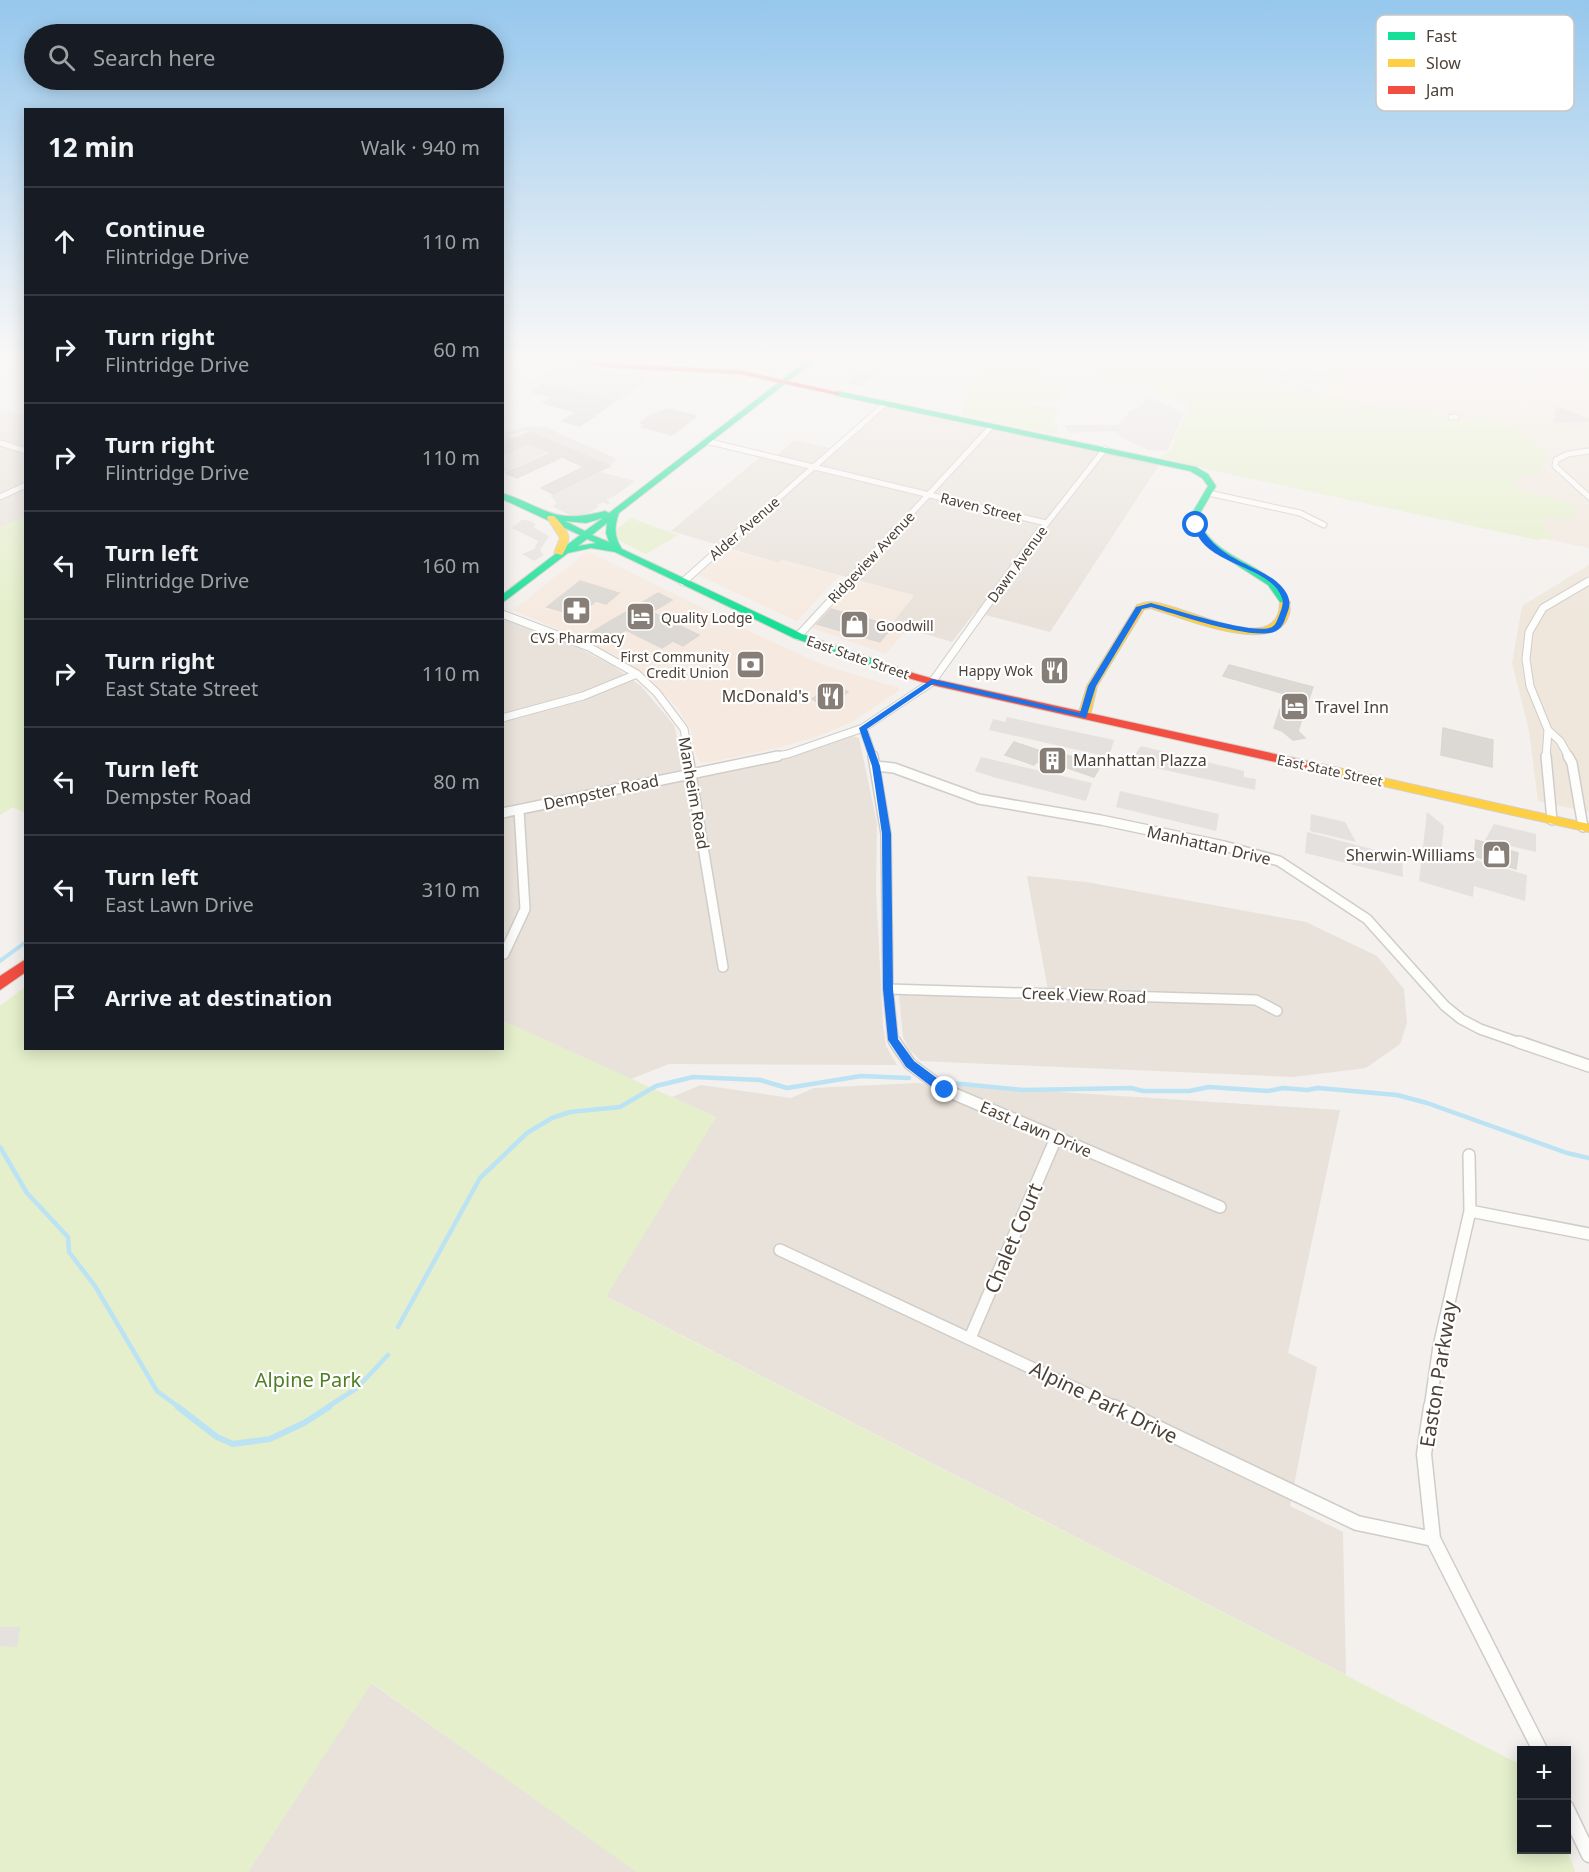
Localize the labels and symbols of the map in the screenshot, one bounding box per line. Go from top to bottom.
legend [1376,15,1574,111]
text: Fast [1426,25,1457,47]
text: Slow [1426,52,1461,74]
text: Jam [1424,79,1454,101]
street label: Raven Street [938,488,1024,526]
street label: Alder Avenue [705,492,783,564]
street label: Ridgeview Avenue [823,507,919,607]
route start [1182,511,1208,537]
street label: Dawn Avenue [983,522,1051,606]
pharmacy icon: CVS Pharmacy [561,594,593,626]
hotel icon: Quality Lodge [624,601,656,633]
place label: Quality Lodge [661,608,753,627]
shop icon: Goodwill [839,609,871,641]
place label: Goodwill [876,616,934,635]
place label: CVS Pharmacy [530,628,625,647]
street label: East State Street [804,631,912,683]
place label: First Community Credit Union [620,647,730,682]
bank icon: First Community Credit Union [734,648,766,680]
restaurant icon: Happy Wok [1038,654,1070,686]
place label: Happy Wok [958,661,1034,680]
restaurant icon: McDonald's [814,680,846,712]
place label: McDonald's [722,685,809,707]
hotel icon: Travel Inn [1278,691,1310,723]
place label: Travel Inn [1315,696,1389,718]
street label: Manheim Road [673,735,715,851]
building icon: Manhattan Plazza [1036,744,1068,776]
place label: Manhattan Plazza [1073,749,1207,771]
street label: East State Street [1276,750,1384,790]
street label: Dempster Road [541,769,661,815]
street label: Manhattan Drive [1145,820,1273,870]
shop icon: Sherwin-Williams [1480,839,1512,871]
place label: Sherwin-Williams [1346,844,1475,866]
street label: Creek View Road [1021,982,1147,1008]
route end [931,1076,957,1102]
street label: East Lawn Drive [977,1096,1095,1162]
street label: Chalet Court [978,1179,1048,1297]
street label: Easton Parkway [1413,1298,1463,1449]
street label: Alpine Park Drive [1026,1355,1182,1449]
park label: Alpine Park [255,1366,362,1393]

